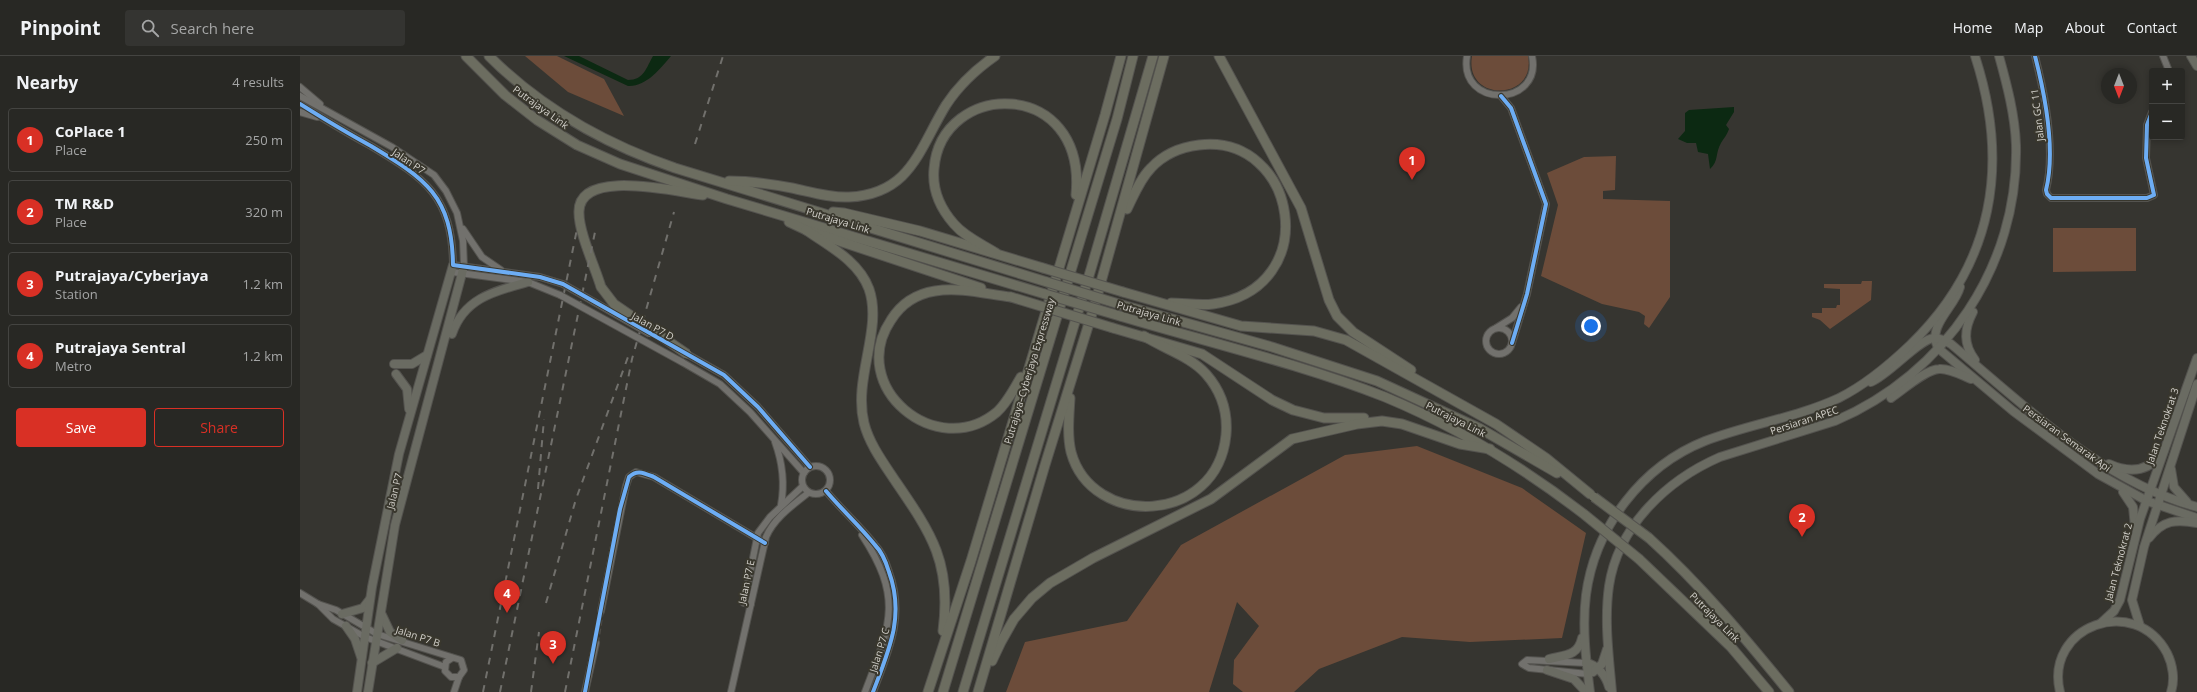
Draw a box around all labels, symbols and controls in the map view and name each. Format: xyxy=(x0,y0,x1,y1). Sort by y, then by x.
search box xyxy=(125,10,405,46)
text: Pinpoint xyxy=(20,15,101,41)
icon: search xyxy=(139,17,161,39)
text: Search here xyxy=(171,18,254,38)
text: Home xyxy=(1953,18,1992,37)
text: Map xyxy=(2014,18,2043,37)
text: About xyxy=(2065,18,2105,37)
text: Contact xyxy=(2127,18,2177,37)
north arrow xyxy=(2101,68,2137,104)
map controls xyxy=(2149,68,2185,140)
button: + xyxy=(2149,68,2185,104)
text: Nearby xyxy=(16,71,78,94)
text: 4 results xyxy=(232,73,284,91)
street label: Putrajaya Link xyxy=(510,82,572,132)
street label: Jalan GC 11 xyxy=(2027,88,2047,143)
button: − xyxy=(2149,104,2185,140)
text: CoPlace 1 xyxy=(55,121,126,141)
text: 1 xyxy=(26,131,34,149)
text: 250 m xyxy=(245,131,283,149)
text: Place xyxy=(55,141,87,159)
street label: Jalan P7 xyxy=(389,144,428,177)
pin: 1 xyxy=(1399,147,1425,180)
text: TM R&D xyxy=(55,193,114,213)
text: 2 xyxy=(26,203,34,221)
text: 320 m xyxy=(245,203,283,221)
street label: Putrajaya Link xyxy=(805,204,872,237)
text: Place xyxy=(55,213,87,231)
text: Putrajaya/Cyberjaya xyxy=(55,265,209,285)
text: 3 xyxy=(26,275,34,293)
text: 1.2 km xyxy=(242,275,283,293)
text: Station xyxy=(55,285,98,303)
street label: Putrajaya–Cyberjaya Expressway xyxy=(1000,295,1058,446)
street label: Putrajaya Link xyxy=(1115,297,1183,329)
street label: Jalan P7 D xyxy=(628,308,677,343)
your location xyxy=(1581,316,1601,336)
text: Putrajaya Sentral xyxy=(55,337,186,357)
text: 4 xyxy=(26,347,34,365)
text: 1.2 km xyxy=(242,347,283,365)
text: Metro xyxy=(55,357,92,375)
street label: Jalan Teknokrat 3 xyxy=(2142,385,2182,467)
street label: Putrajaya Link xyxy=(1424,398,1489,440)
street label: Persiaran Semarak Api xyxy=(2020,401,2114,475)
street label: Persiaran APEC xyxy=(1768,402,1840,438)
button: Save xyxy=(16,408,146,447)
button: Share xyxy=(154,408,284,447)
street label: Jalan P7 xyxy=(383,471,405,512)
pin: 2 xyxy=(1789,504,1815,537)
street label: Jalan Teknokrat 2 xyxy=(2101,521,2135,604)
street label: Jalan P7 E xyxy=(734,559,758,606)
pin: 4 xyxy=(494,580,520,613)
street label: Putrajaya Link xyxy=(1687,589,1744,646)
street label: Jalan P7 B xyxy=(393,622,442,650)
street label: Jalan P7 C xyxy=(865,626,892,675)
pin: 3 xyxy=(540,631,566,664)

